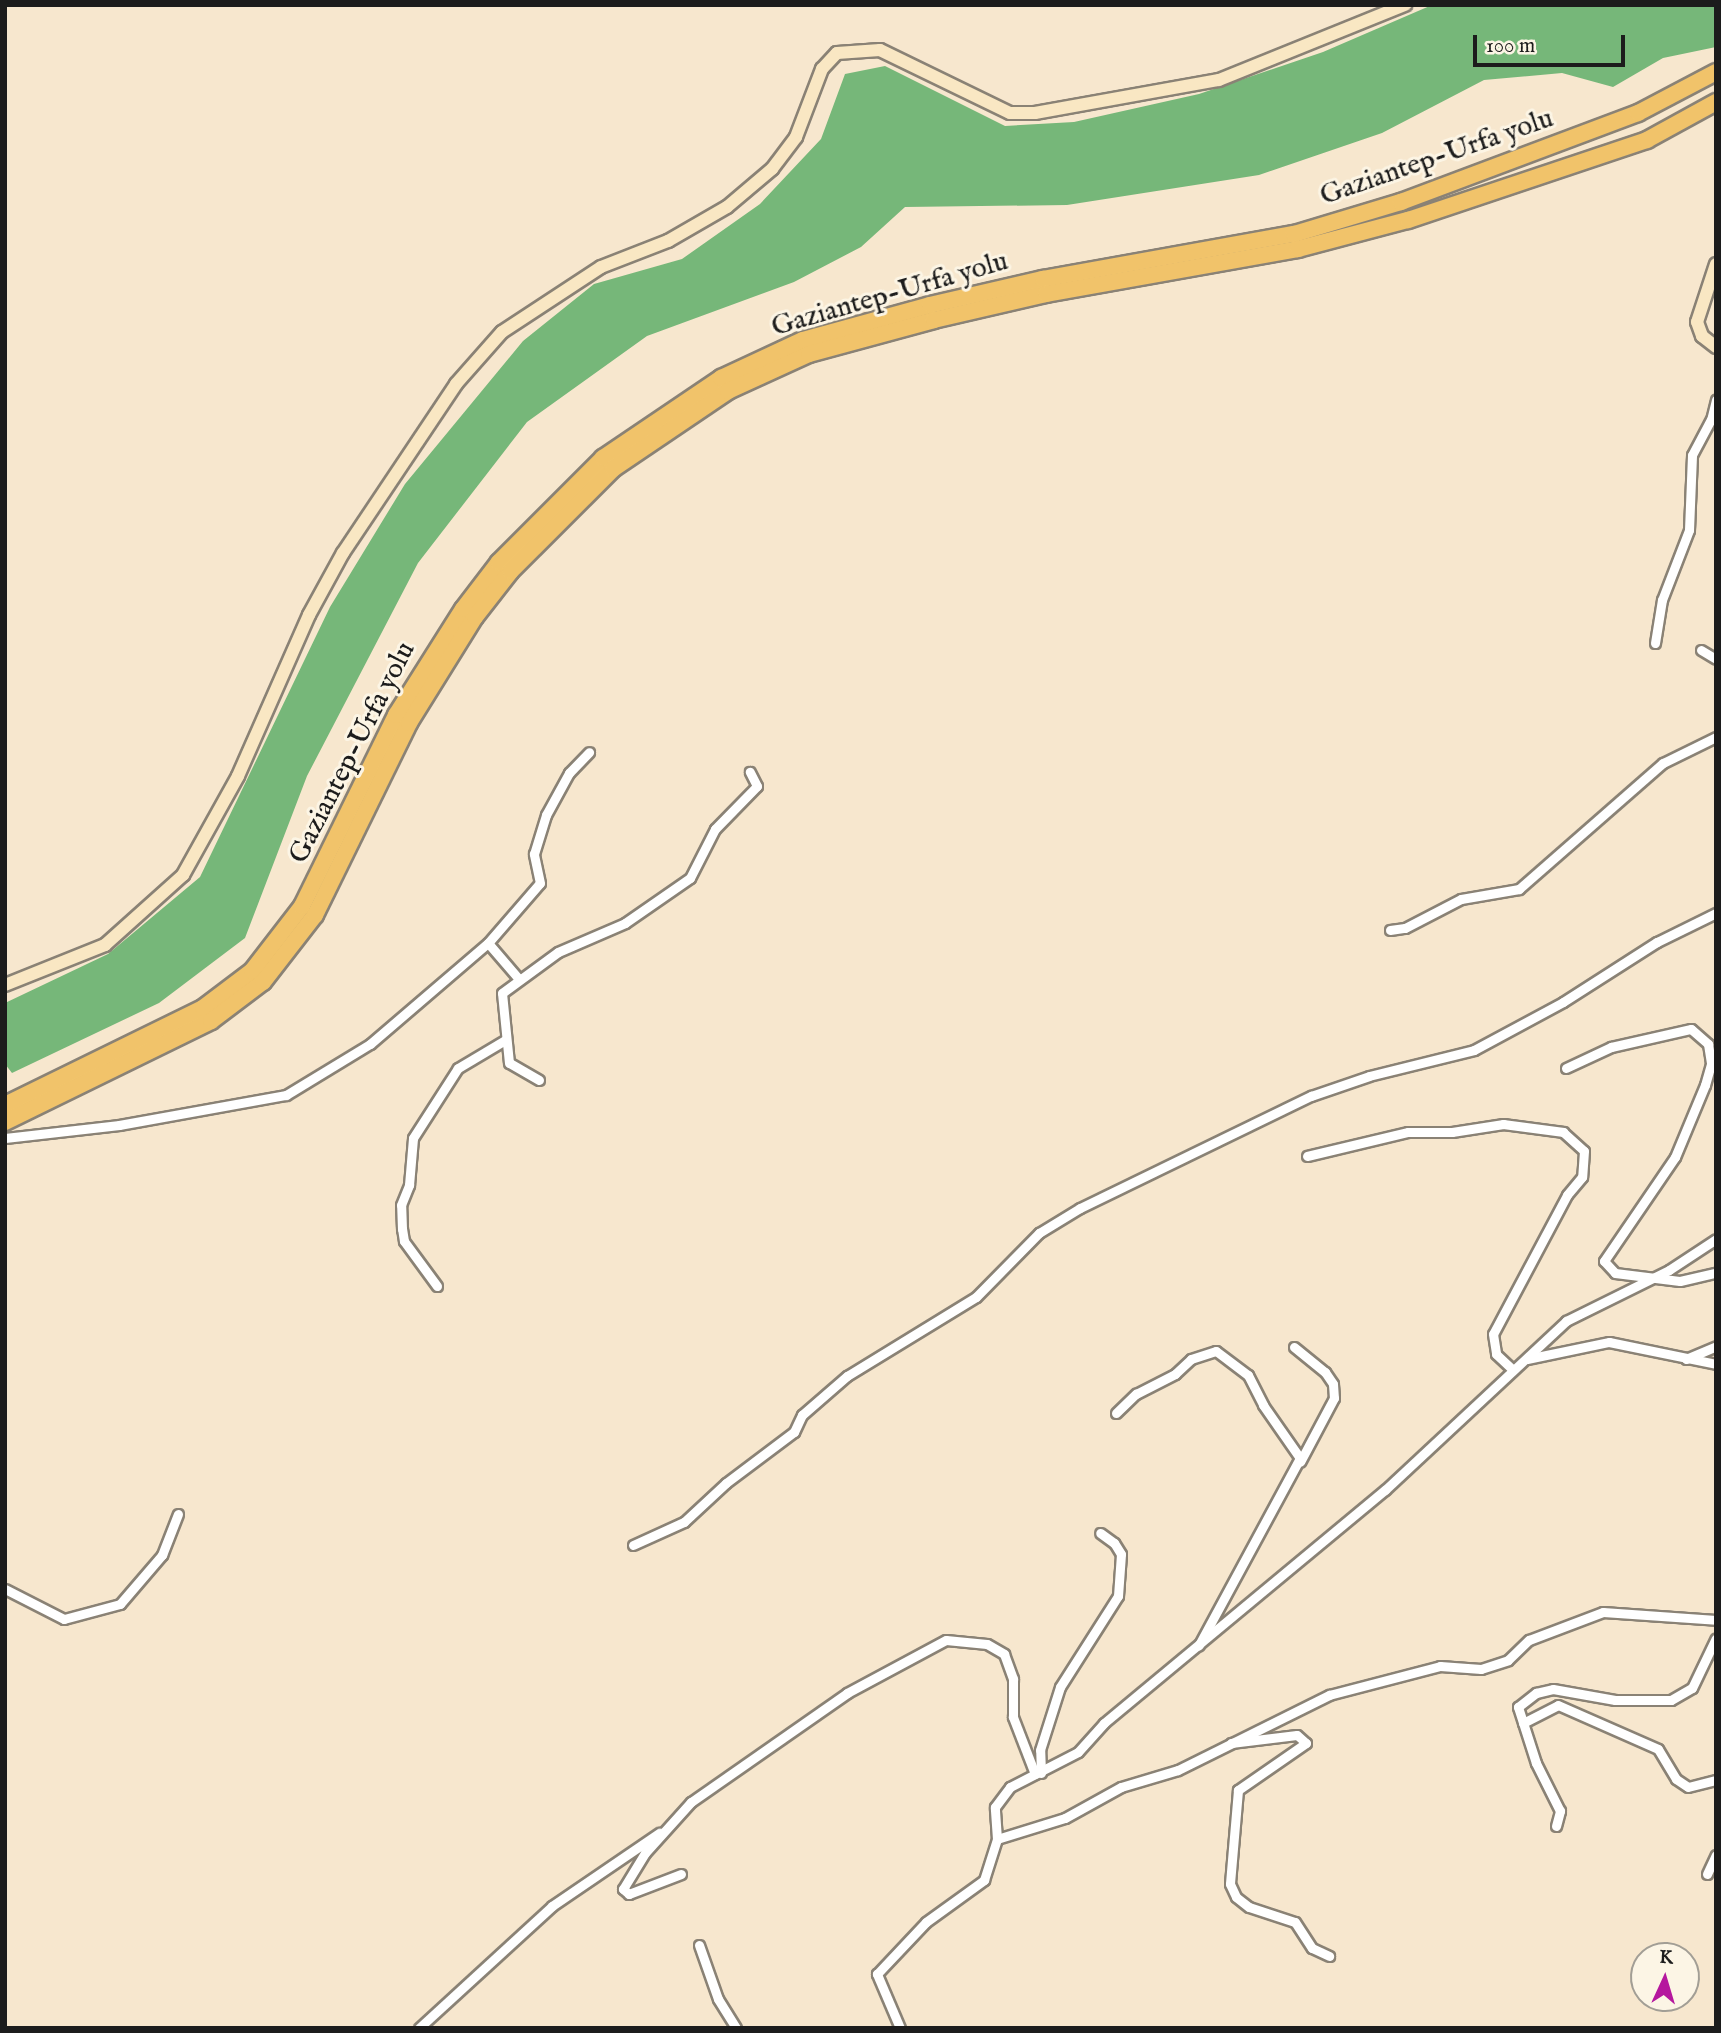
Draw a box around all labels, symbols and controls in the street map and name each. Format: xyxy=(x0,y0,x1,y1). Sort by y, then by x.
scale bar xyxy=(1476,21,1628,65)
text: 100 m xyxy=(1486,33,1535,60)
street label: Gaziantep-Urfa yolu xyxy=(1316,102,1558,214)
street label: Gaziantep-Urfa yolu xyxy=(768,245,1012,345)
street label: Gaziantep-Urfa yolu xyxy=(283,637,423,869)
north arrow xyxy=(1630,1942,1700,2012)
text: K xyxy=(1659,1946,1674,1970)

